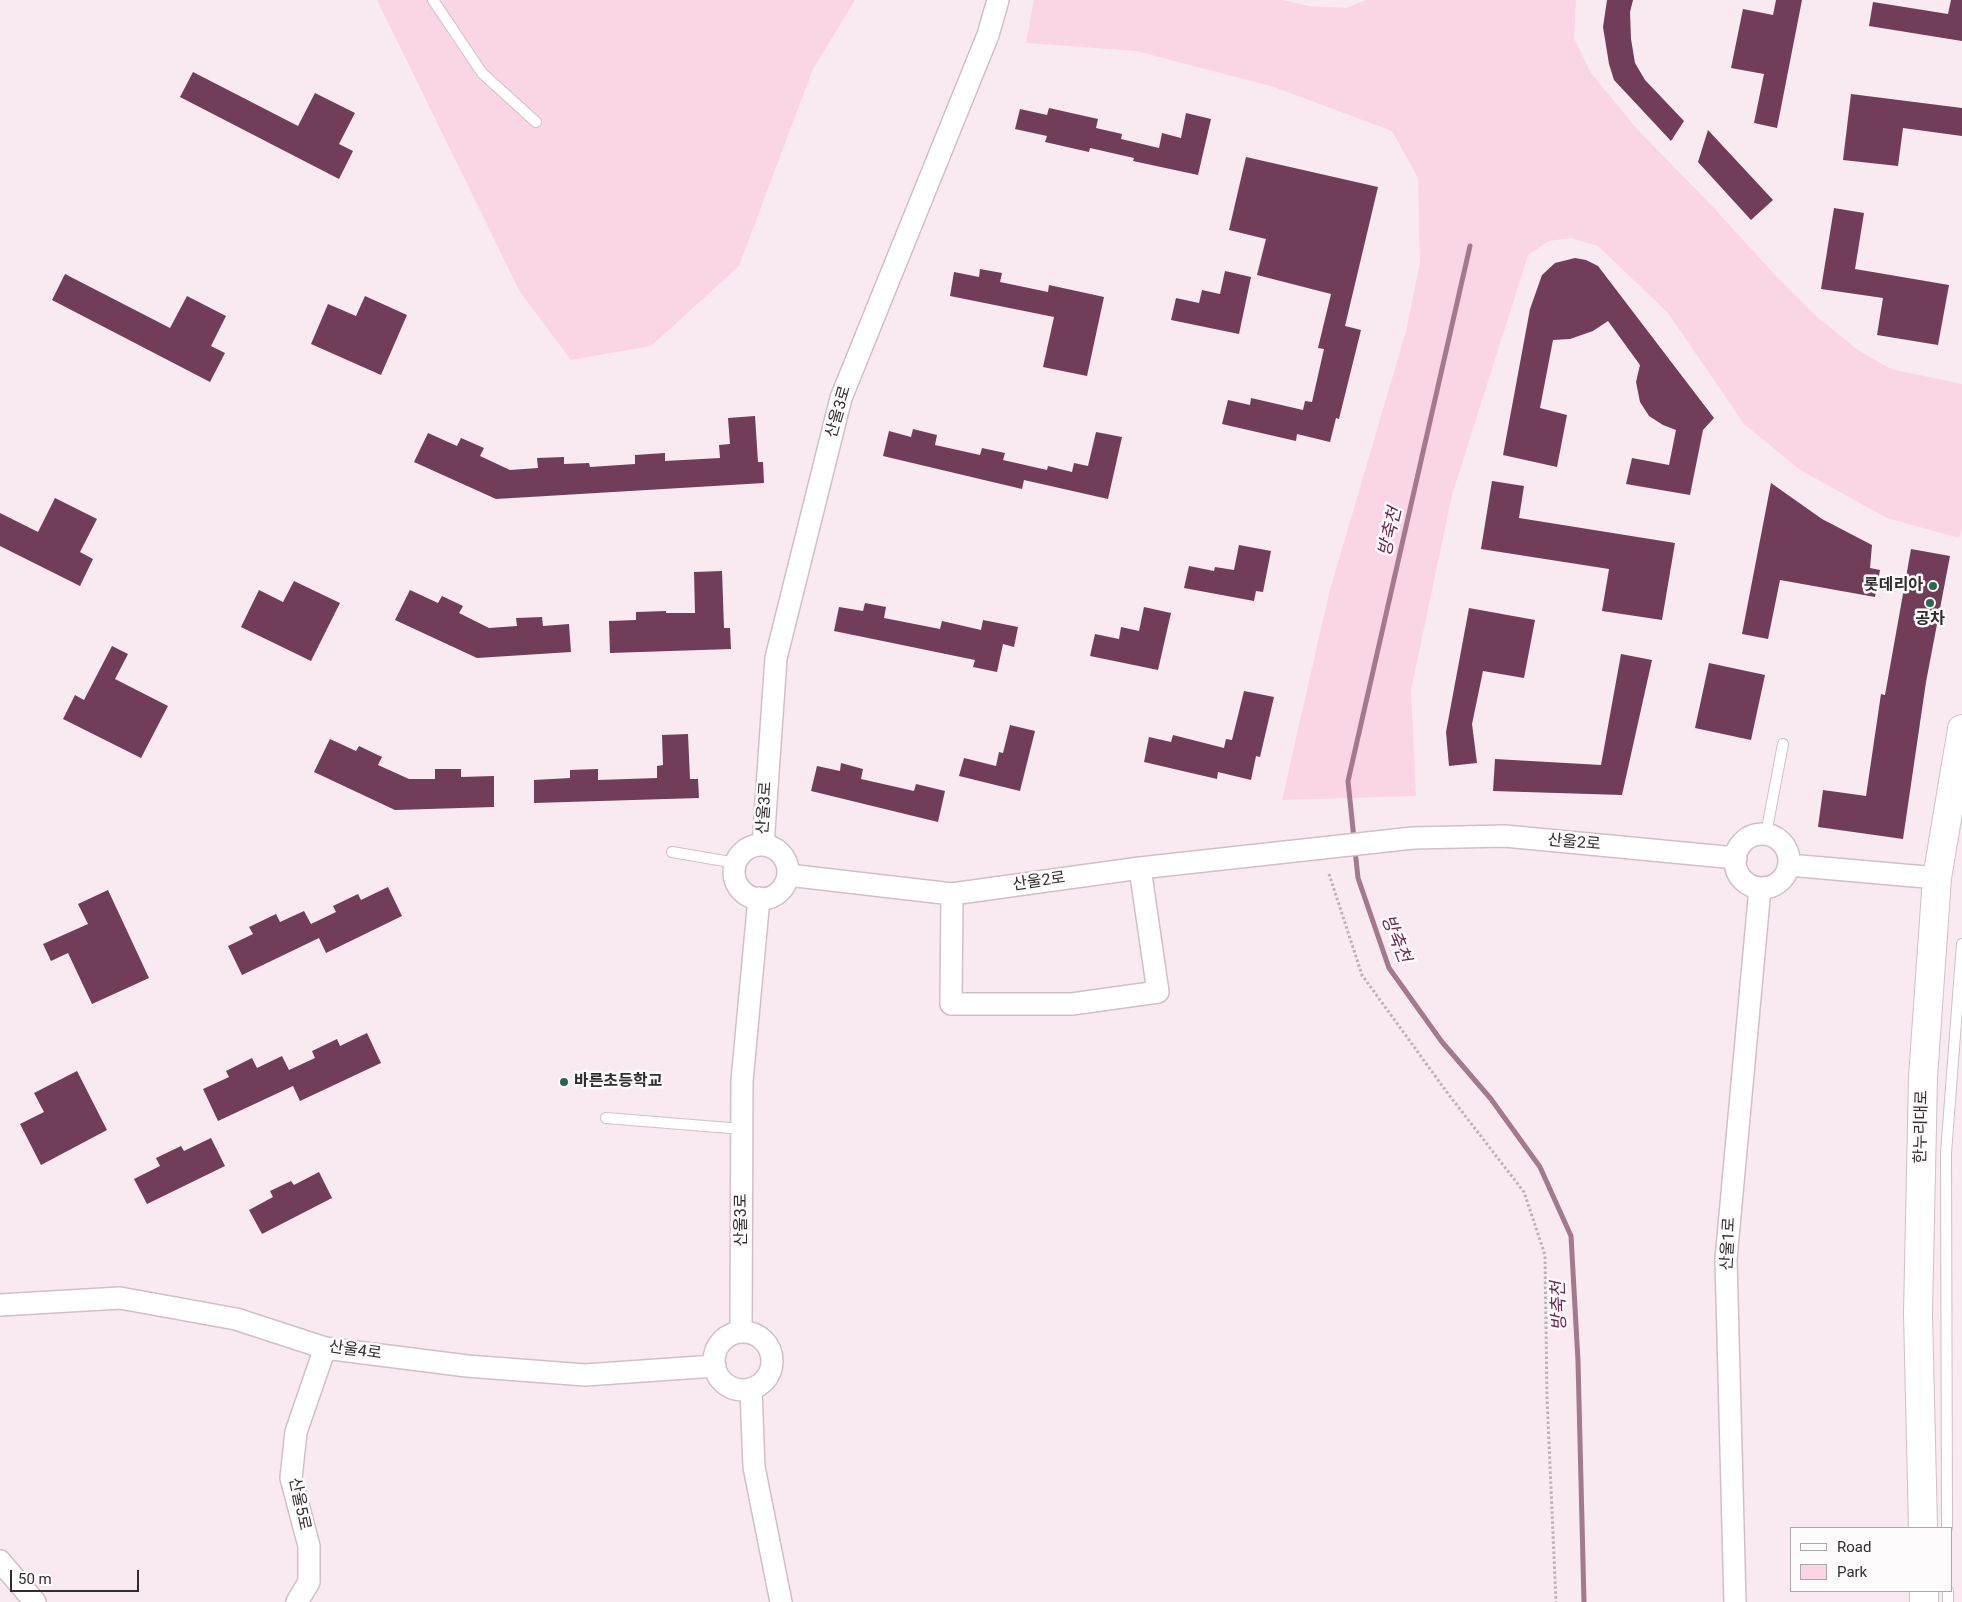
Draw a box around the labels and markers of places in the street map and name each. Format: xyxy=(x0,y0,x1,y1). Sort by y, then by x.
place label: 롯데리아 xyxy=(1864,576,1923,596)
marker: 롯데리아 xyxy=(1927,580,1939,592)
marker: 공차 xyxy=(1924,597,1936,609)
place label: 공차 xyxy=(1915,610,1945,630)
place label: 바른초등학교 xyxy=(574,1072,662,1092)
marker: 바른초등학교 xyxy=(558,1076,570,1088)

